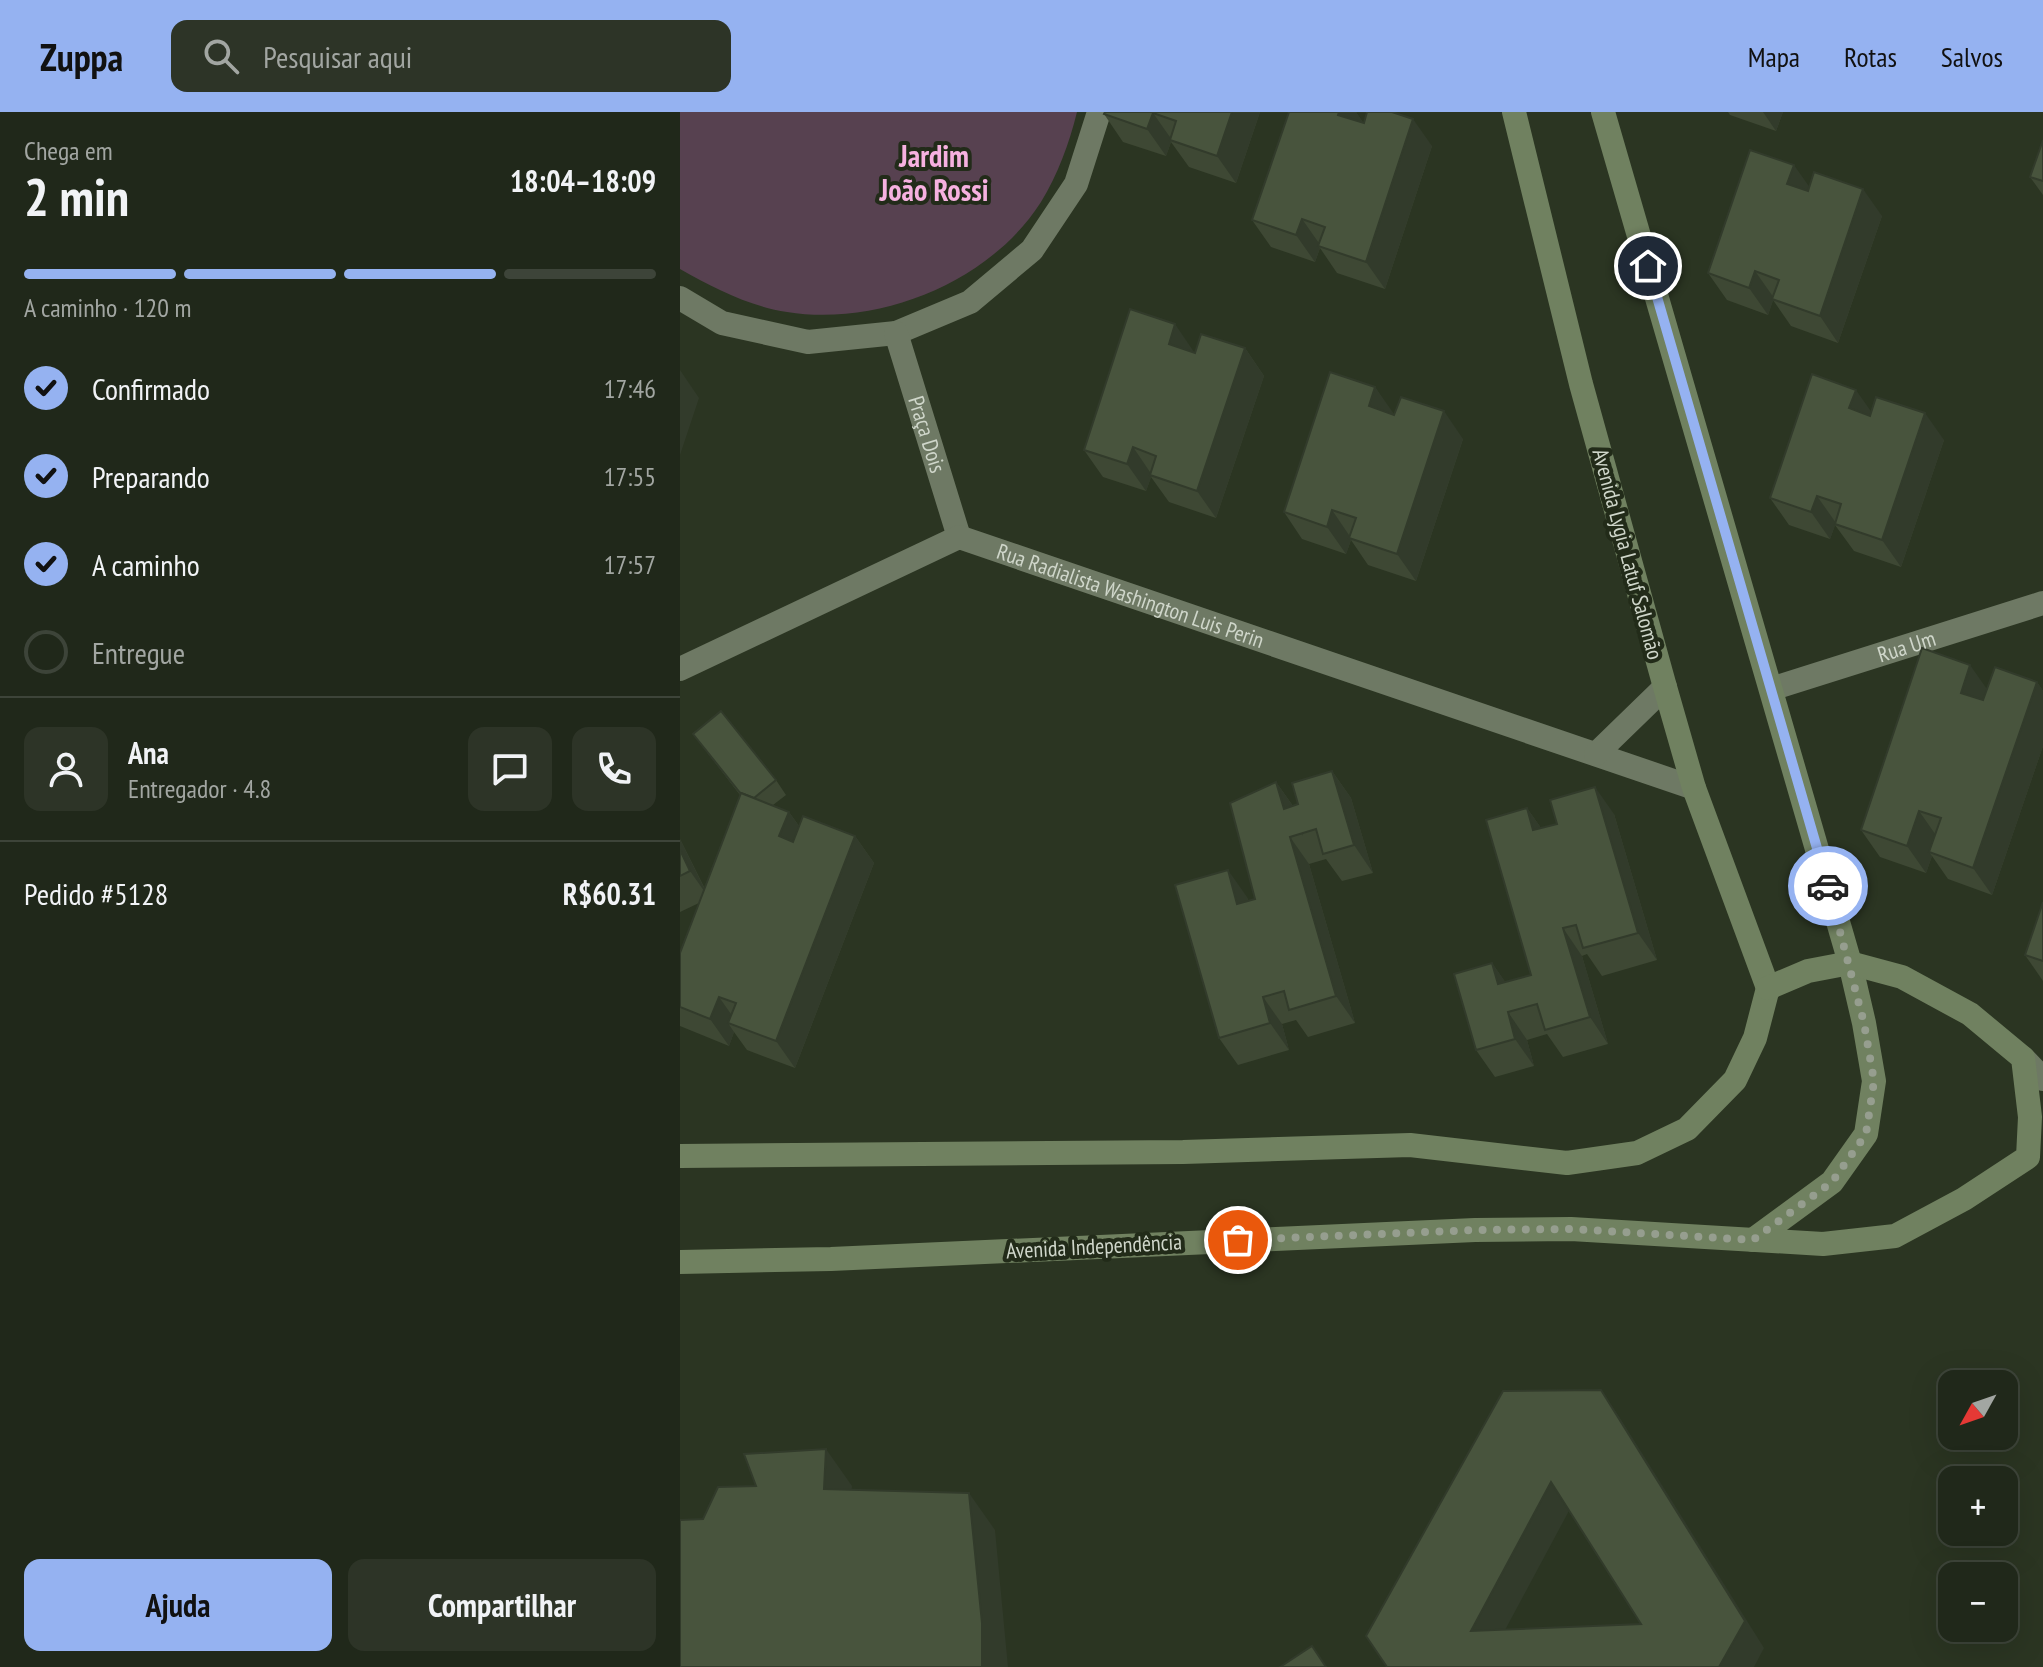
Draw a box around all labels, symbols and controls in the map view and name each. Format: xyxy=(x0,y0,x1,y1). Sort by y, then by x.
search box xyxy=(171,20,731,92)
text: Zuppa xyxy=(40,32,123,81)
icon: search xyxy=(199,34,243,78)
text: Pesquisar aqui xyxy=(263,37,412,76)
text: Mapa xyxy=(1748,38,1800,75)
text: Rotas xyxy=(1844,38,1897,75)
text: Salvos xyxy=(1941,38,2003,75)
text: Chega em xyxy=(24,134,113,167)
district label: Jardim João Rossi xyxy=(879,136,988,209)
text: 18:04–18:09 xyxy=(510,161,656,200)
text: 2 min xyxy=(24,163,129,230)
pin xyxy=(1614,232,1682,300)
icon: home xyxy=(1626,244,1670,288)
text: A caminho · 120 m xyxy=(24,291,191,324)
icon: check xyxy=(24,366,68,410)
text: Confirmado xyxy=(92,369,210,408)
text: 17:46 xyxy=(604,372,656,405)
street label: Praça Dois xyxy=(902,393,952,476)
street label: Avenida Lygia Latuf Salomão xyxy=(1586,445,1670,663)
icon: check xyxy=(24,454,68,498)
text: Preparando xyxy=(92,457,210,496)
text: 17:55 xyxy=(604,460,656,493)
street label: Rua Radialista Washington Luis Perin xyxy=(993,537,1268,654)
icon: check xyxy=(24,542,68,586)
text: A caminho xyxy=(92,545,200,584)
text: 17:57 xyxy=(604,548,656,581)
street label: Rua Um xyxy=(1874,624,1939,668)
text: Entregue xyxy=(92,633,185,672)
button: person xyxy=(24,727,108,811)
button: chat xyxy=(468,727,552,811)
button: phone xyxy=(572,727,656,811)
text: Ana xyxy=(128,733,169,772)
text: Entregador · 4.8 xyxy=(128,772,271,805)
courier xyxy=(1788,846,1868,926)
icon: car xyxy=(1806,864,1850,908)
text: Pedido #5128 xyxy=(24,874,168,913)
text: R$60.31 xyxy=(563,874,656,913)
pin xyxy=(1204,1206,1272,1274)
icon: bag xyxy=(1216,1218,1260,1262)
street label: Avenida Independência xyxy=(1005,1227,1183,1265)
north arrow xyxy=(1938,1370,2018,1450)
map controls xyxy=(1938,1370,2018,1642)
button: + xyxy=(1938,1466,2018,1546)
button: Ajuda xyxy=(24,1559,332,1651)
button: Compartilhar xyxy=(348,1559,656,1651)
button: − xyxy=(1938,1562,2018,1642)

